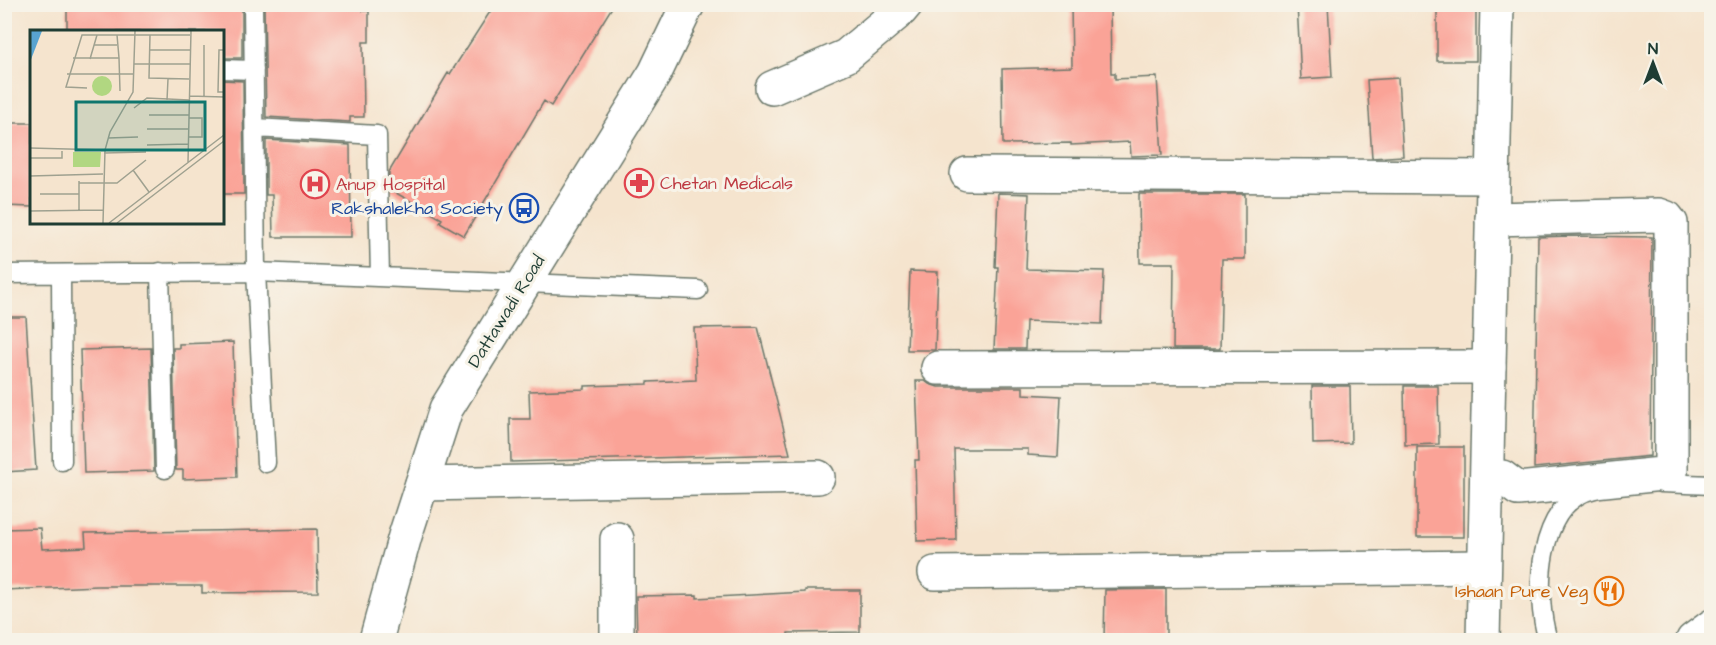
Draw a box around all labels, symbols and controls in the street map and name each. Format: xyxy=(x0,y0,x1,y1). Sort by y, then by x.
inset map xyxy=(30,30,224,224)
north arrow xyxy=(1623,33,1683,93)
text: N xyxy=(1648,38,1658,60)
pharmacy icon: Chetan Medicals xyxy=(623,167,655,199)
hospital icon: Anup Hospital xyxy=(299,168,331,200)
place label: Chetan Medicals xyxy=(660,171,793,196)
place label: Anup Hospital xyxy=(336,172,445,197)
bus stop icon: Rakshalekha Society xyxy=(508,192,540,224)
place label: Rakshalekha Society xyxy=(331,196,503,222)
street label: Dattawadi Road xyxy=(462,250,551,372)
restaurant icon: Ishaan Pure Veg xyxy=(1593,575,1625,607)
place label: Ishaan Pure Veg xyxy=(1455,579,1588,605)

